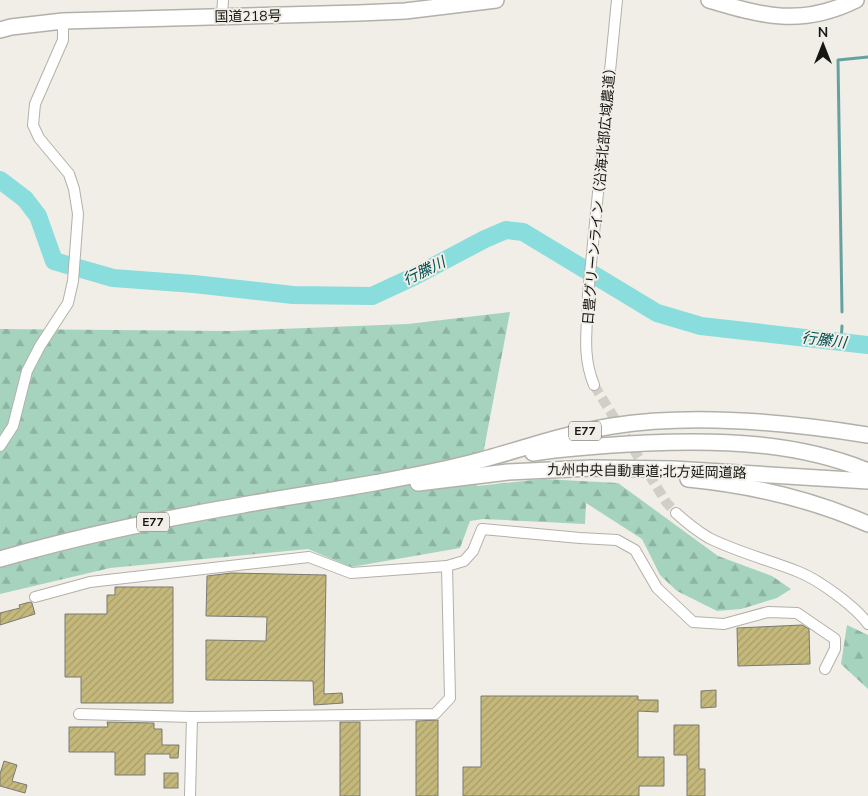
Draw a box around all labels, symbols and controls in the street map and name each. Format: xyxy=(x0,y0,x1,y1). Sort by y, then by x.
street label: 国道218号 xyxy=(214,6,282,27)
north arrow xyxy=(798,20,848,70)
text: N xyxy=(818,23,828,42)
street label: 日豊グリーンライン（沿海北部広域農道） xyxy=(578,60,621,326)
water label: 行縢川 xyxy=(399,251,450,290)
water label: 行縢川 xyxy=(800,327,850,353)
road number: E77 xyxy=(569,422,601,441)
street label: 九州中央自動車道;北方延岡道路 xyxy=(547,460,747,483)
road number: E77 xyxy=(137,512,169,532)

